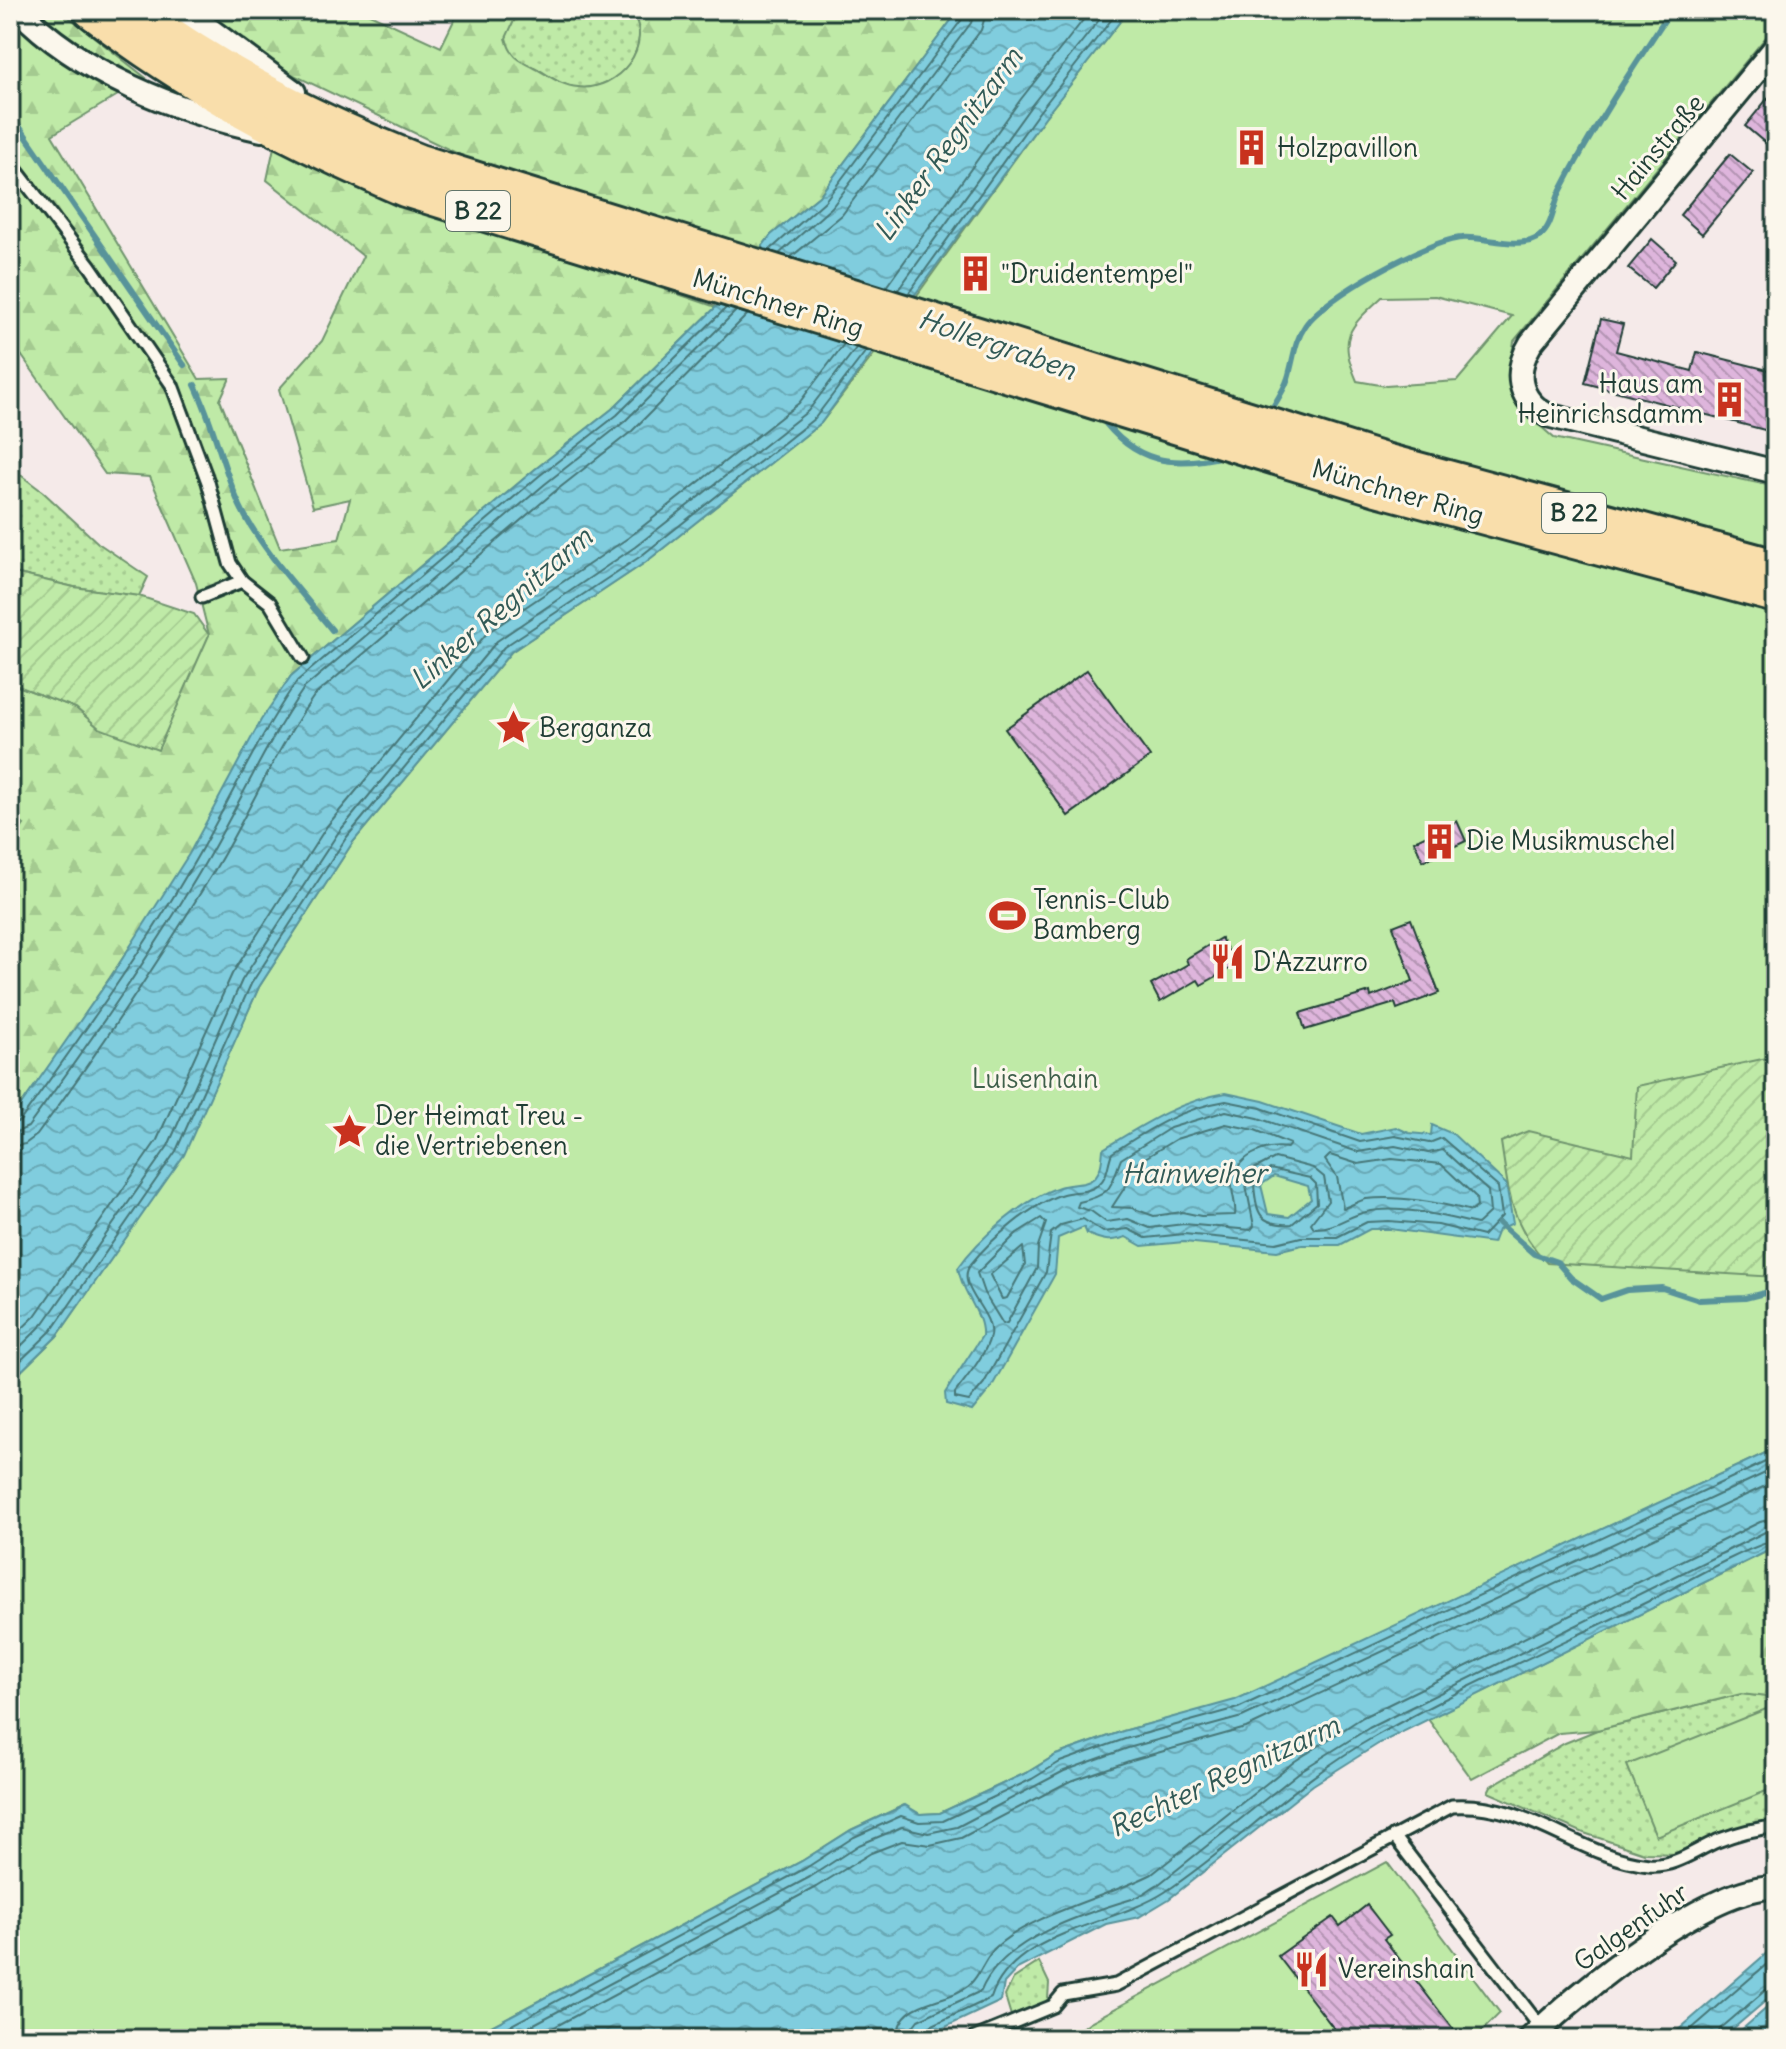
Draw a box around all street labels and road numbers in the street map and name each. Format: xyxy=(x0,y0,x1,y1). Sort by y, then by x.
street label: Hainstraße xyxy=(1604,87,1711,206)
road number: B 22 xyxy=(446,191,510,231)
street label: Münchner Ring xyxy=(689,261,868,344)
street label: Münchner Ring xyxy=(1308,451,1488,532)
road number: B 22 xyxy=(1542,493,1606,533)
street label: Galgenfuhr xyxy=(1567,1875,1695,1978)

